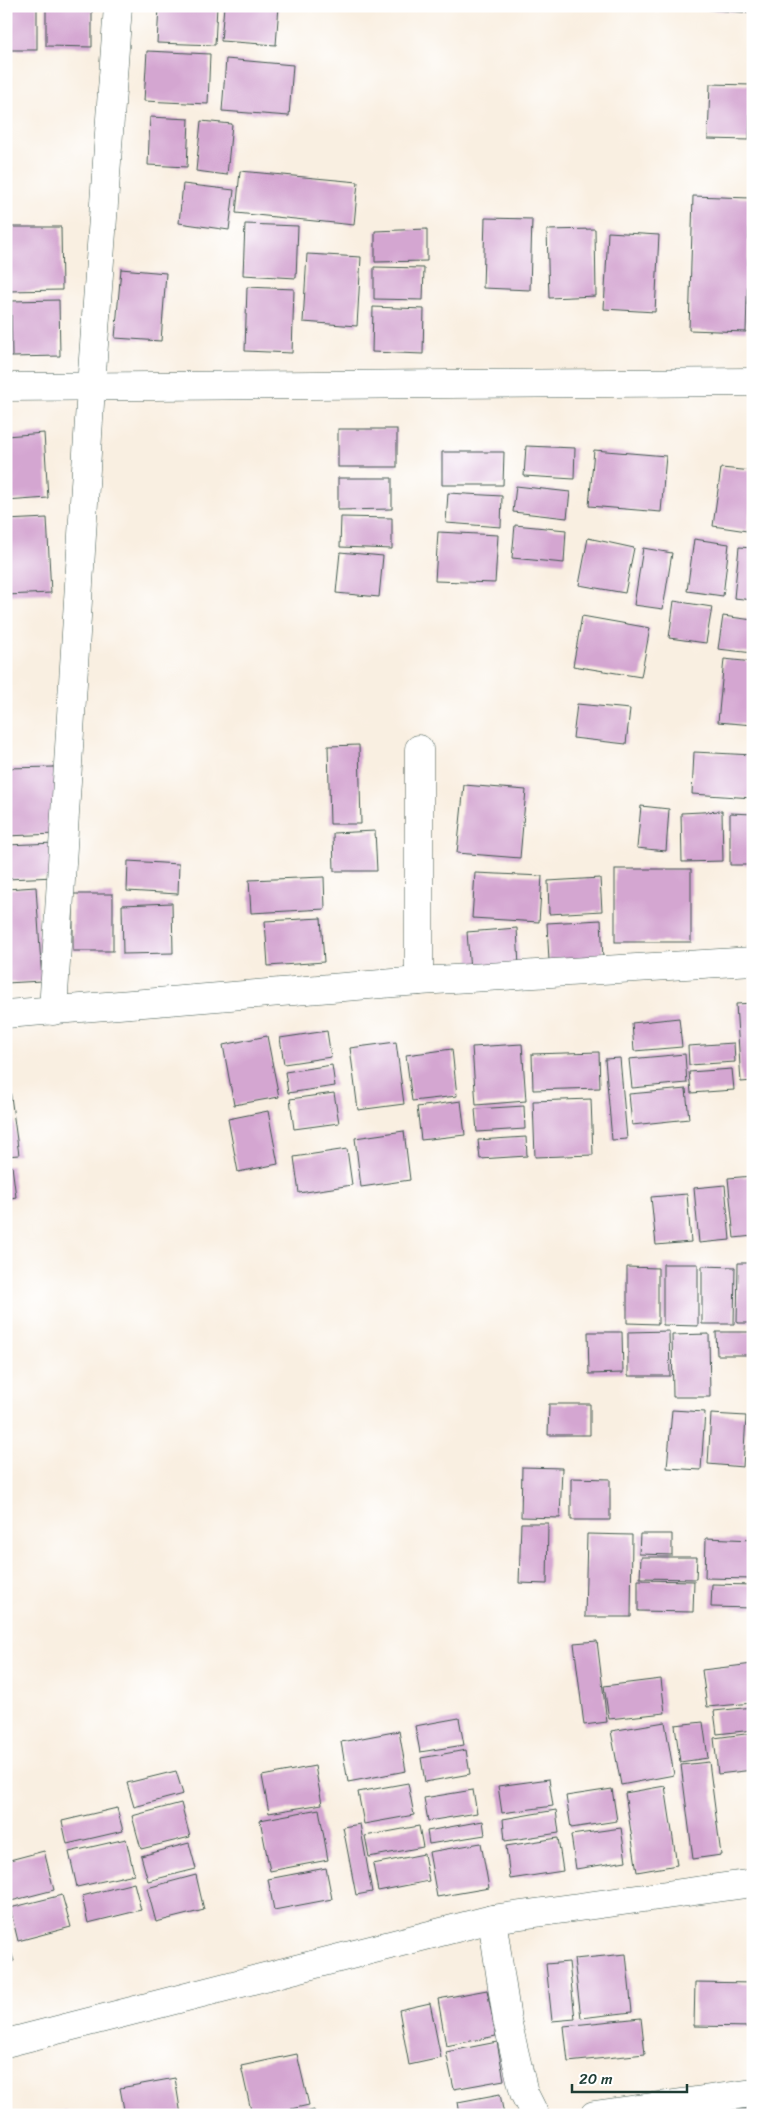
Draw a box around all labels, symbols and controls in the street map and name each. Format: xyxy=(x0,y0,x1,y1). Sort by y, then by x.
scale bar xyxy=(572,2061,686,2093)
text: 20 m xyxy=(579,2066,613,2092)

